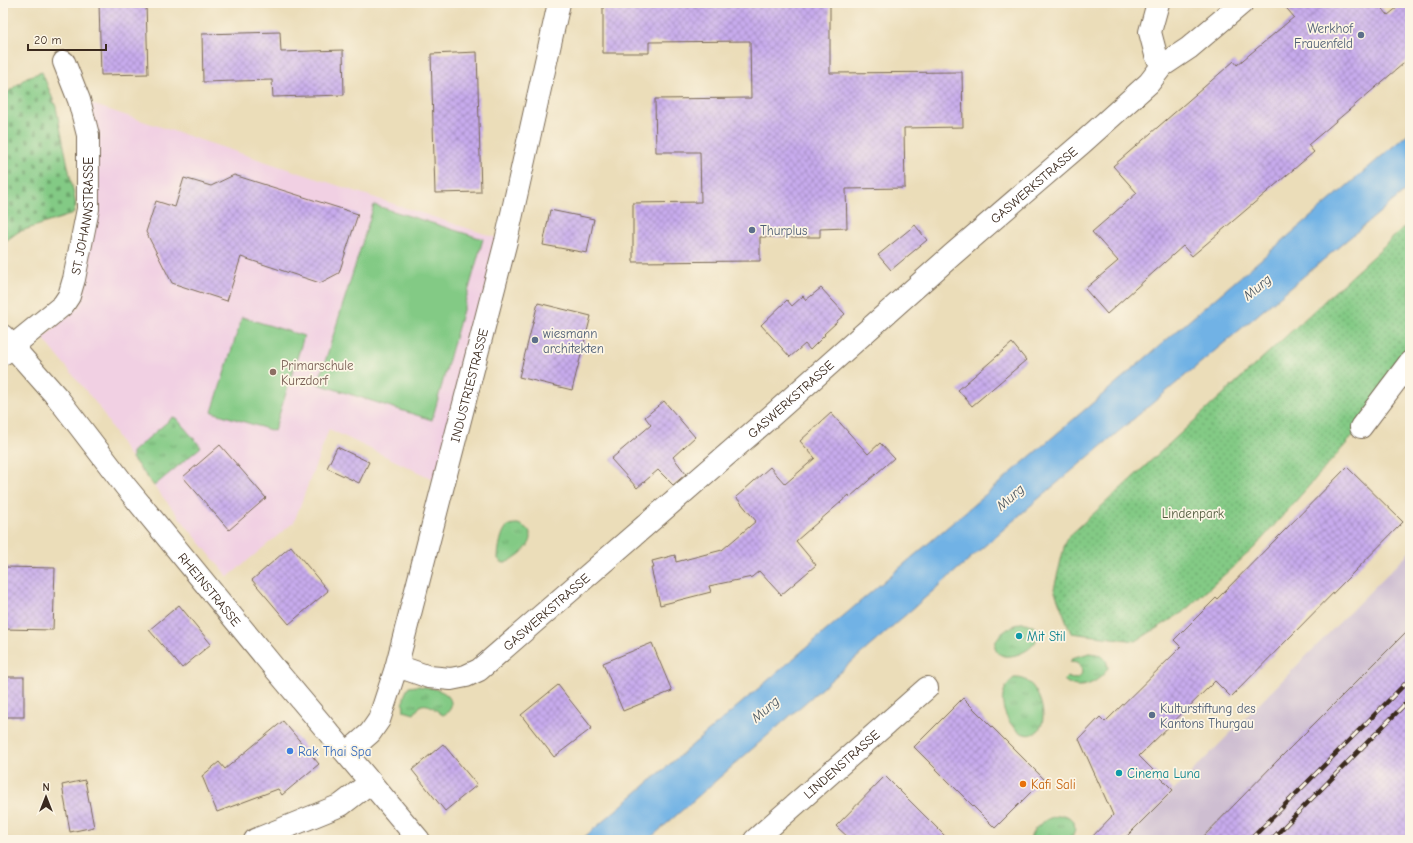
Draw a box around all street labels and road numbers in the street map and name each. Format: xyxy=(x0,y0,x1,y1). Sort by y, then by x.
street label: GASWERKSTRASSE xyxy=(987,144,1081,227)
street label: ST. JOHANNSTRASSE xyxy=(68,157,96,276)
street label: INDUSTRIESTRASSE xyxy=(447,327,491,444)
street label: GASWERKSTRASSE xyxy=(745,357,837,441)
street label: RHEINSTRASSE xyxy=(175,550,244,629)
street label: GASWERKSTRASSE xyxy=(500,570,593,654)
street label: LINDENSTRASSE xyxy=(800,727,883,802)

